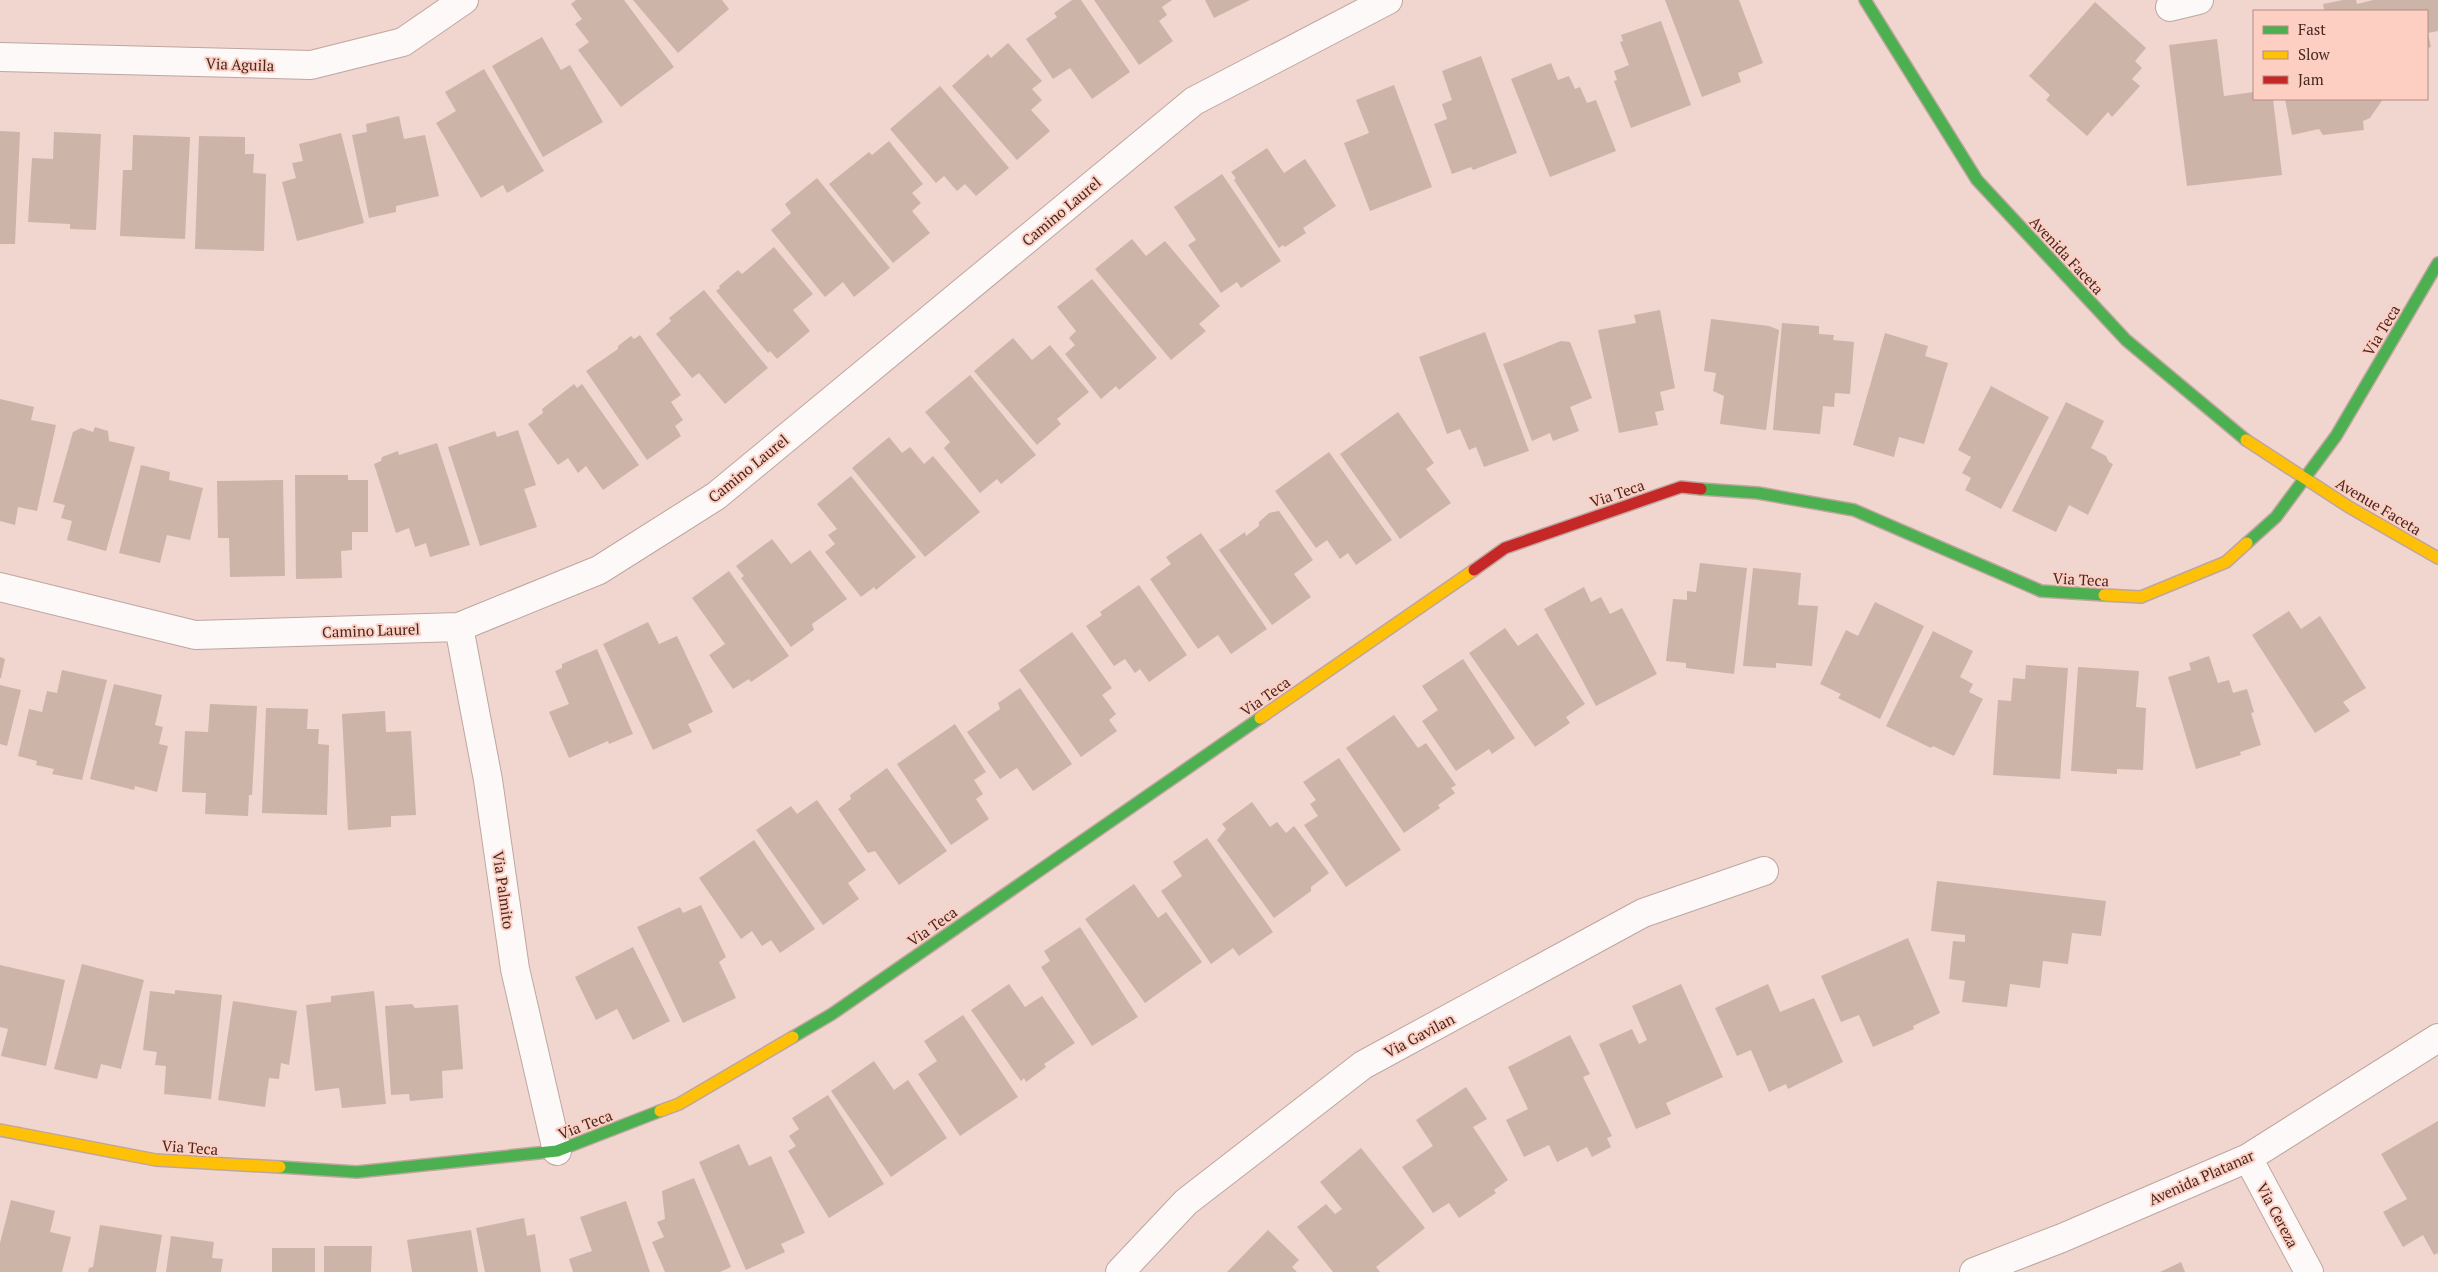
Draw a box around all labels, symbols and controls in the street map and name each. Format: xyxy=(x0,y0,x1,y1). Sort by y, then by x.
legend xyxy=(2253,10,2428,100)
text: Fast xyxy=(2298,19,2326,39)
text: Slow xyxy=(2298,44,2331,64)
street label: Via Aguila xyxy=(205,53,275,75)
text: Jam xyxy=(2298,69,2324,89)
street label: Camino Laurel xyxy=(1017,172,1105,250)
street label: Avenida Faceta xyxy=(2026,212,2109,299)
street label: Via Teca xyxy=(2358,300,2404,359)
street label: Camino Laurel xyxy=(704,429,792,507)
street label: Avenue Faceta xyxy=(2333,473,2426,539)
street label: Via Teca xyxy=(1587,474,1647,512)
street label: Via Teca xyxy=(2052,568,2110,590)
street label: Camino Laurel xyxy=(322,618,420,642)
street label: Via Teca xyxy=(1236,671,1294,720)
street label: Via Palmito xyxy=(489,850,519,930)
street label: Via Teca xyxy=(903,901,961,950)
street label: Via Gavilan xyxy=(1380,1008,1458,1062)
street label: Via Teca xyxy=(555,1104,615,1143)
street label: Via Teca xyxy=(161,1135,219,1159)
street label: Avenida Platanar xyxy=(2145,1145,2257,1209)
street label: Via Cereza xyxy=(2253,1179,2304,1251)

